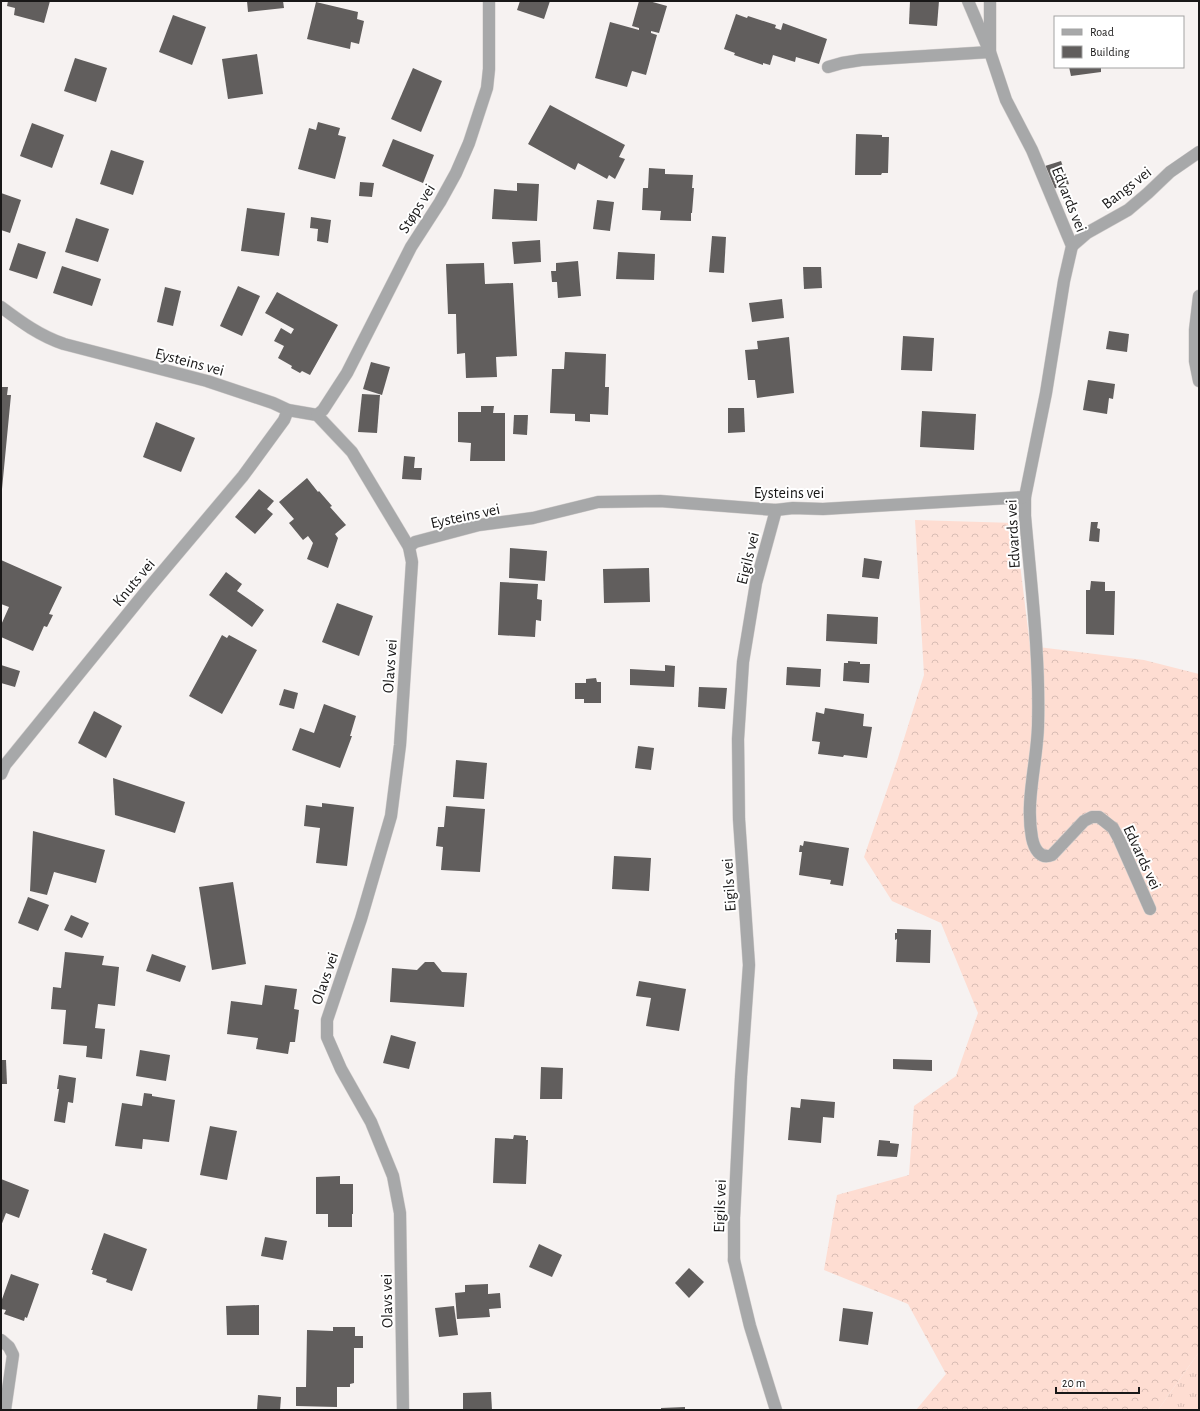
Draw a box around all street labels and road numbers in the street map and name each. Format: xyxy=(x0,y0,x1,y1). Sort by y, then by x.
street label: Edvards vei xyxy=(1049,164,1089,234)
street label: Bangs vei xyxy=(1099,164,1154,212)
street label: Støps vei xyxy=(396,181,438,236)
street label: Eysteins vei xyxy=(153,345,226,380)
street label: Eysteins vei xyxy=(754,485,824,502)
street label: Edvards vei xyxy=(1003,499,1023,569)
street label: Eysteins vei xyxy=(429,501,502,532)
street label: Eigils vei xyxy=(734,530,762,586)
street label: Knuts vei xyxy=(109,556,158,609)
street label: Olavs vei xyxy=(380,638,400,694)
street label: Edvards vei xyxy=(1120,823,1164,892)
street label: Eigils vei xyxy=(719,858,739,912)
street label: Olavs vei xyxy=(309,950,341,1007)
street label: Eigils vei xyxy=(711,1179,729,1233)
street label: Olavs vei xyxy=(379,1274,395,1328)

